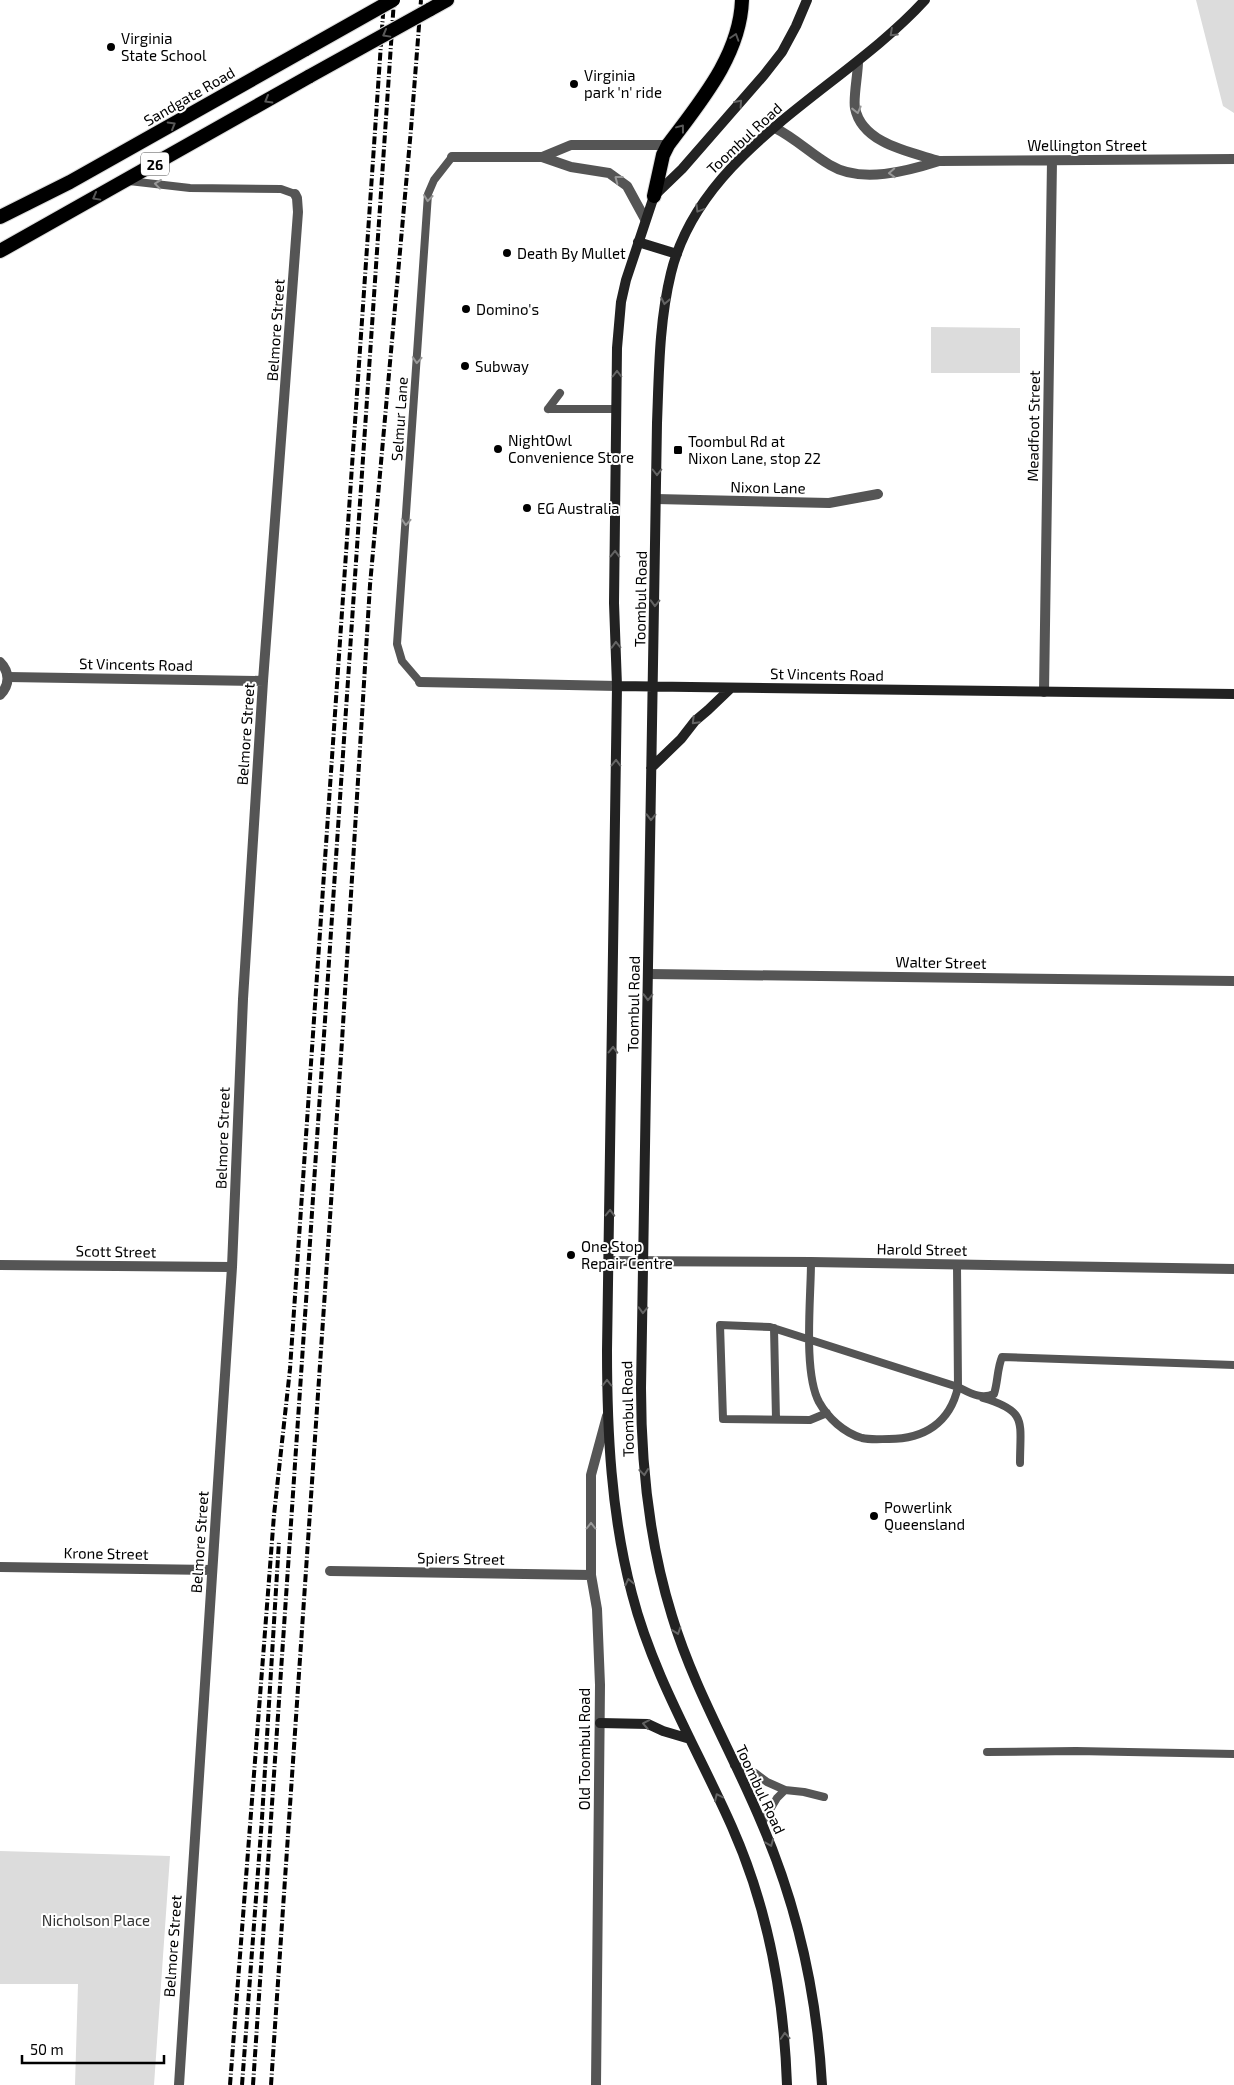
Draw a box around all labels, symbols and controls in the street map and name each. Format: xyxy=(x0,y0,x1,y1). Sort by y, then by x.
one-way arrow xyxy=(383,27,392,37)
one-way arrow xyxy=(889,27,898,36)
place label: Virginia State School xyxy=(121,29,207,64)
one-way arrow xyxy=(730,34,740,42)
marker: Virginia State School xyxy=(105,41,117,53)
street label: Sandgate Road xyxy=(140,63,238,129)
place label: Virginia park 'n' ride xyxy=(584,66,662,101)
marker: Virginia park 'n' ride xyxy=(568,78,580,90)
one-way arrow xyxy=(264,94,273,104)
street label: Toombul Road xyxy=(703,99,785,177)
one-way arrow xyxy=(733,100,742,109)
one-way arrow xyxy=(851,106,862,114)
one-way arrow xyxy=(167,121,176,131)
one-way arrow xyxy=(675,124,684,134)
street label: Wellington Street xyxy=(1027,136,1147,154)
road number: 26 xyxy=(141,152,169,175)
one-way arrow xyxy=(888,168,896,178)
one-way arrow xyxy=(614,176,624,185)
one-way arrow xyxy=(154,179,162,190)
one-way arrow xyxy=(92,191,101,201)
one-way arrow xyxy=(423,195,434,203)
one-way arrow xyxy=(695,203,705,212)
place label: Death By Mullet xyxy=(517,244,626,262)
marker: Death By Mullet xyxy=(501,247,513,259)
street label: Belmore Street xyxy=(262,278,288,382)
one-way arrow xyxy=(660,297,671,306)
place label: Domino's xyxy=(476,300,539,318)
marker: Domino's xyxy=(460,303,472,315)
one-way arrow xyxy=(411,357,422,365)
place label: Subway xyxy=(475,357,529,375)
marker: Subway xyxy=(459,360,471,372)
one-way arrow xyxy=(612,370,622,378)
street label: Meadfoot Street xyxy=(1023,370,1043,482)
street label: Selmur Lane xyxy=(387,376,411,462)
place label: NightOwl Convenience Store xyxy=(508,431,634,466)
place label: Toombul Rd at Nixon Lane, stop 22 xyxy=(688,432,821,467)
marker: NightOwl Convenience Store xyxy=(492,443,504,455)
marker: Toombul Rd at Nixon Lane, stop 22 xyxy=(672,444,684,456)
one-way arrow xyxy=(652,468,662,476)
street label: Nixon Lane xyxy=(730,477,806,497)
place label: EG Australia xyxy=(537,499,620,517)
marker: EG Australia xyxy=(521,502,533,514)
one-way arrow xyxy=(400,519,411,527)
one-way arrow xyxy=(610,550,620,558)
street label: Toombul Road xyxy=(630,551,650,647)
one-way arrow xyxy=(650,600,660,607)
one-way arrow xyxy=(610,640,621,648)
street label: St Vincents Road xyxy=(79,654,193,674)
street label: St Vincents Road xyxy=(770,664,884,684)
street label: Belmore Street xyxy=(232,682,258,786)
one-way arrow xyxy=(692,715,701,724)
one-way arrow xyxy=(611,758,621,766)
one-way arrow xyxy=(646,814,656,821)
street label: Walter Street xyxy=(895,952,987,972)
street label: Toombul Road xyxy=(623,956,643,1052)
one-way arrow xyxy=(643,994,653,1001)
one-way arrow xyxy=(608,1046,618,1054)
street label: Belmore Street xyxy=(211,1086,233,1189)
one-way arrow xyxy=(605,1208,615,1216)
place label: One Stop Repair Centre xyxy=(581,1237,673,1272)
street label: Harold Street xyxy=(877,1239,968,1259)
street label: Scott Street xyxy=(76,1241,157,1261)
marker: One Stop Repair Centre xyxy=(565,1249,577,1261)
one-way arrow xyxy=(637,1306,648,1314)
street label: Toombul Road xyxy=(617,1361,637,1457)
one-way arrow xyxy=(602,1379,612,1386)
one-way arrow xyxy=(638,1468,649,1476)
street label: Belmore Street xyxy=(186,1490,212,1594)
place label: Powerlink Queensland xyxy=(884,1498,965,1534)
marker: Powerlink Queensland xyxy=(868,1510,880,1522)
one-way arrow xyxy=(586,1522,596,1530)
street label: Krone Street xyxy=(63,1543,149,1563)
street label: Spiers Street xyxy=(417,1548,505,1568)
one-way arrow xyxy=(624,1578,635,1587)
one-way arrow xyxy=(671,1626,681,1634)
street label: Old Toombul Road xyxy=(575,1688,593,1810)
one-way arrow xyxy=(642,1720,651,1730)
street label: Toombul Road xyxy=(732,1742,790,1836)
one-way arrow xyxy=(713,1793,724,1802)
one-way arrow xyxy=(764,1839,774,1847)
street label: Belmore Street xyxy=(159,1894,185,1998)
park label: Nicholson Place xyxy=(42,1911,150,1929)
scale bar xyxy=(22,2032,165,2064)
one-way arrow xyxy=(779,2032,790,2040)
text: 50 m xyxy=(30,2040,64,2058)

